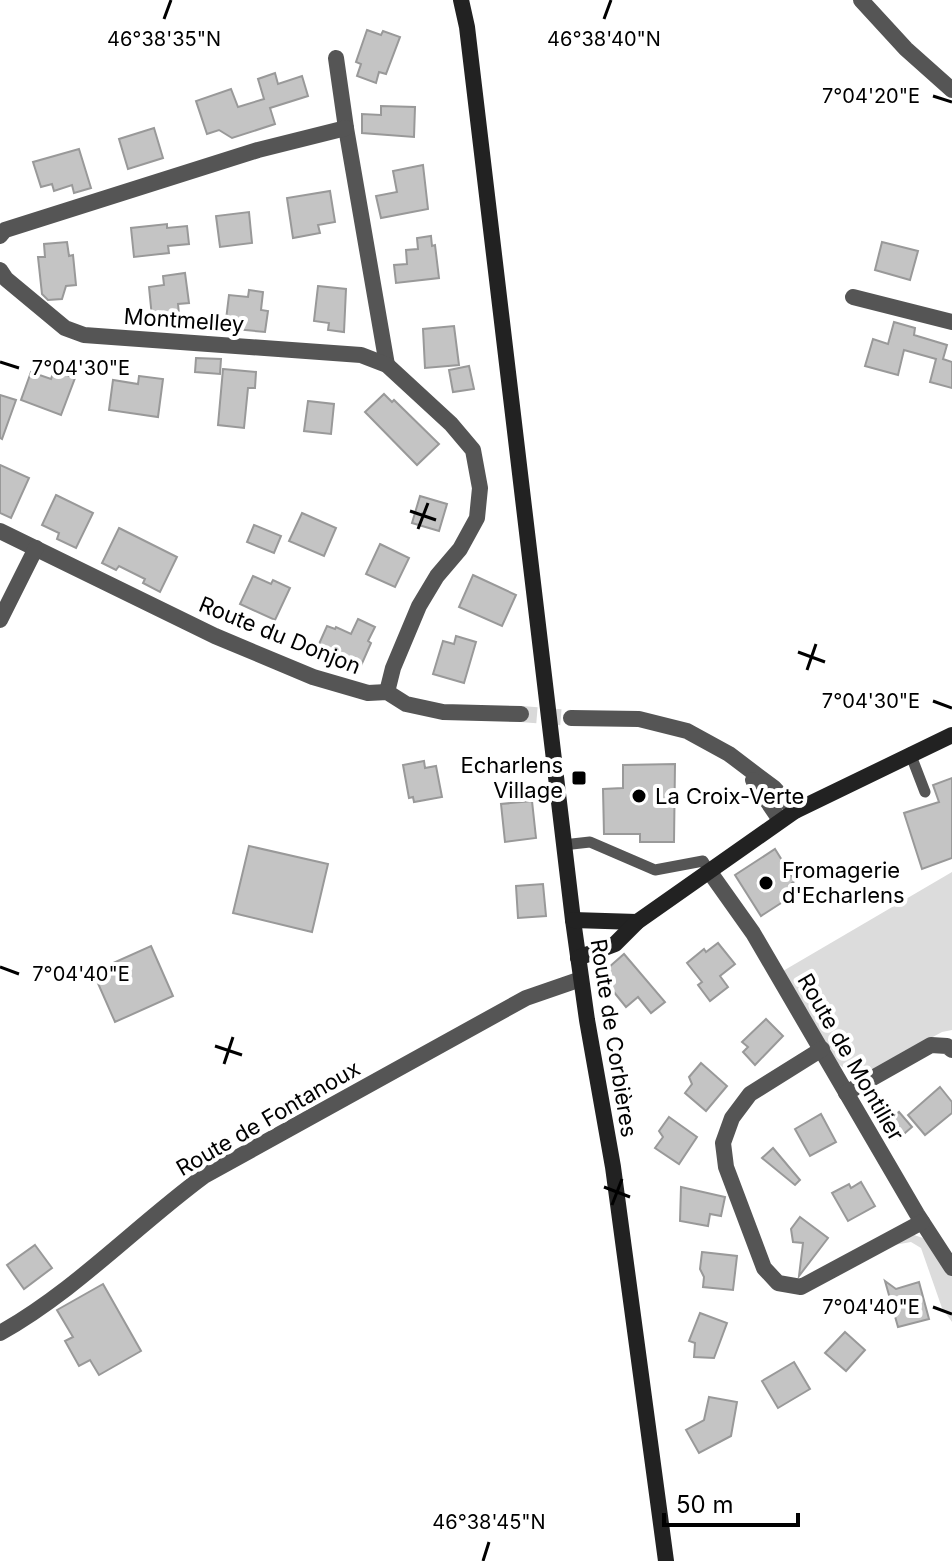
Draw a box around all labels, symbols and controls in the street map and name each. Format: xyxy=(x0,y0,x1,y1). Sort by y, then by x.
text: 46°38'35"N xyxy=(107,27,221,51)
text: 46°38'40"N xyxy=(547,27,661,51)
text: 7°04'20"E xyxy=(822,84,920,108)
street label: Montmelley xyxy=(123,303,245,337)
text: 7°04'30"E xyxy=(32,356,130,380)
street label: Route du Donjon xyxy=(195,591,365,679)
text: 7°04'30"E xyxy=(822,689,920,713)
place label: Echarlens Village xyxy=(460,752,563,803)
marker: Echarlens Village xyxy=(570,769,588,787)
place label: La Croix-Verte xyxy=(655,783,804,809)
marker: La Croix-Verte xyxy=(630,787,648,805)
place label: Fromagerie d'Echarlens xyxy=(782,857,905,908)
marker: Fromagerie d'Echarlens xyxy=(757,874,775,892)
street label: Route de Corbières xyxy=(585,937,643,1139)
text: 7°04'40"E xyxy=(32,962,130,986)
street label: Route de Montilier xyxy=(793,969,909,1145)
street label: Route de Fontanoux xyxy=(172,1055,364,1181)
text: 7°04'40"E xyxy=(822,1295,920,1319)
scale bar xyxy=(664,1477,798,1527)
text: 50 m xyxy=(676,1490,734,1519)
text: 46°38'45"N xyxy=(432,1510,546,1534)

